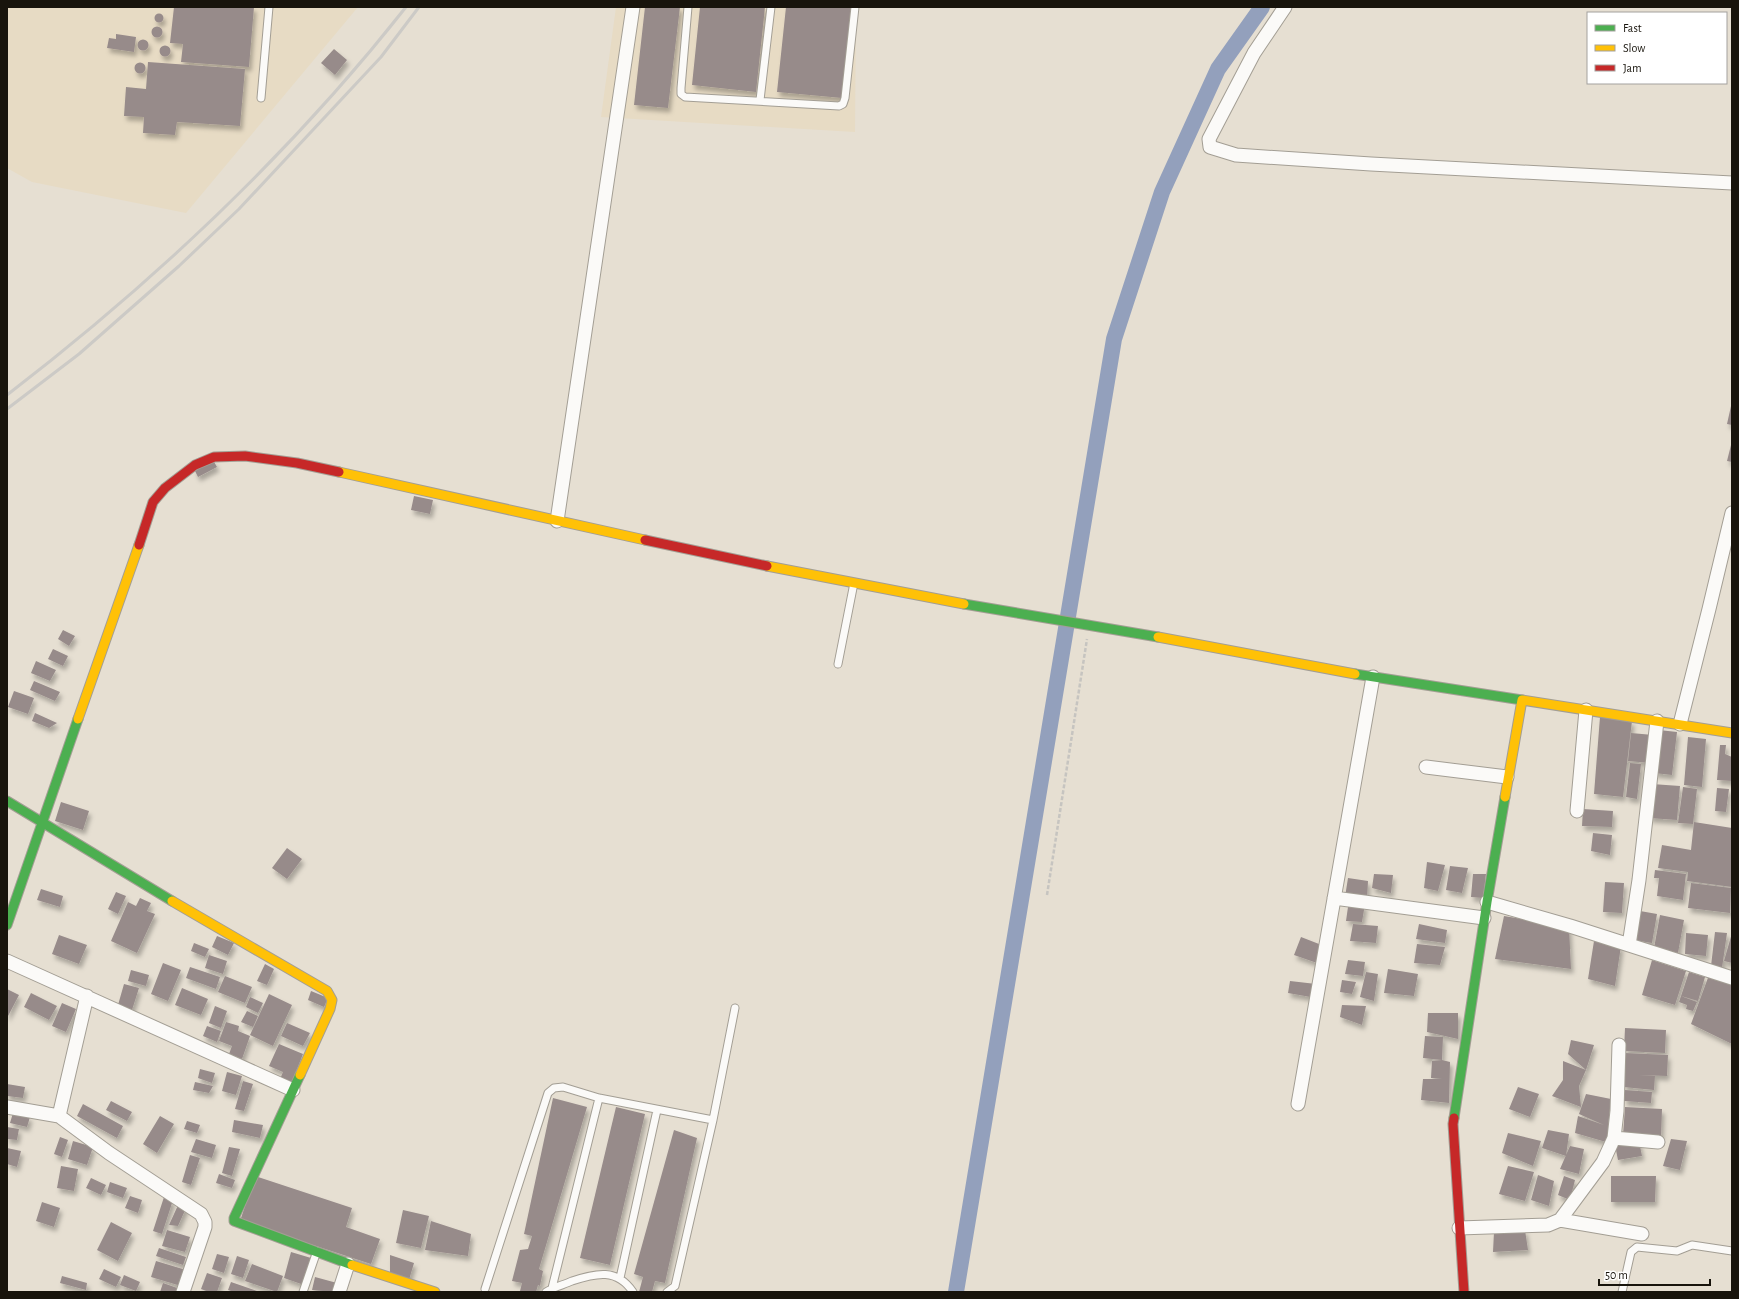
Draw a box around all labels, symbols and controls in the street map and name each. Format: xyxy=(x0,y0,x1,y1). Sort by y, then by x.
legend xyxy=(1587,12,1727,84)
text: Fast xyxy=(1623,22,1642,34)
text: Slow xyxy=(1623,42,1645,54)
text: Jam xyxy=(1623,62,1642,74)
scale bar xyxy=(1599,1261,1710,1287)
text: 50 m xyxy=(1605,1269,1628,1281)

